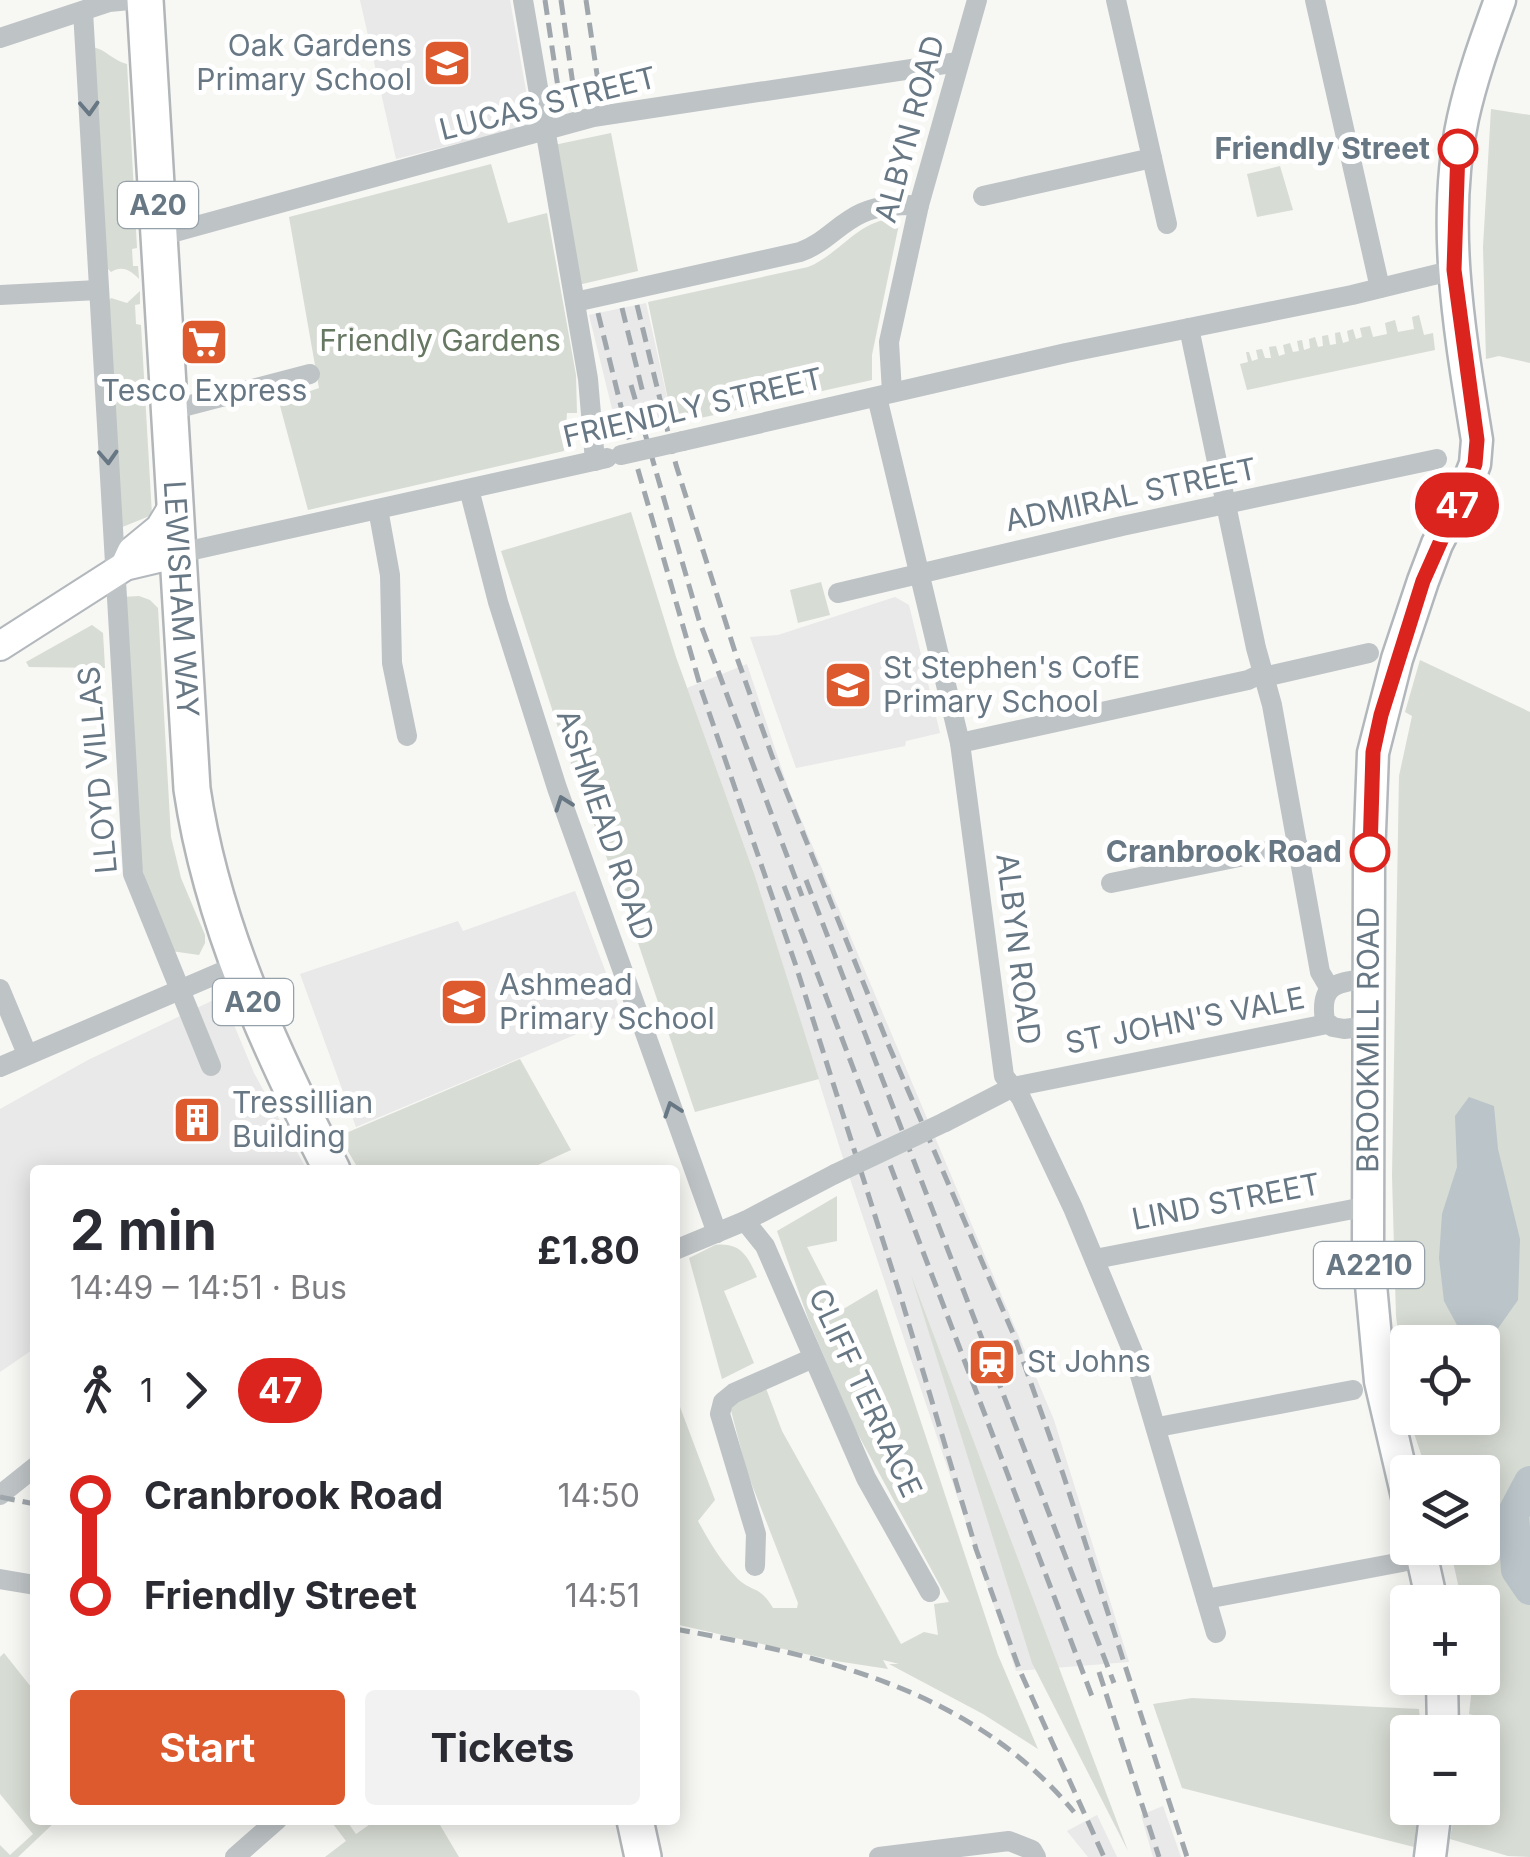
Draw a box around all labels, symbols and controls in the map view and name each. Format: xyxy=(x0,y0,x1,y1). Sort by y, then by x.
place label: Oak Gardens Primary School xyxy=(196,27,412,97)
street label: ALBYN ROAD xyxy=(867,31,951,226)
school or university icon: Oak Gardens Primary School xyxy=(421,37,473,89)
street label: LUCAS STREET xyxy=(436,59,660,147)
one-way arrow xyxy=(78,101,99,117)
place label: Friendly Street xyxy=(1215,130,1430,166)
marker: Friendly Street xyxy=(1439,130,1477,168)
road number: A20 xyxy=(118,182,198,228)
supermarket icon: Tesco Express xyxy=(178,316,230,368)
park label: Friendly Gardens xyxy=(319,322,561,358)
street label: FRIENDLY STREET xyxy=(559,360,826,454)
place label: Tesco Express xyxy=(101,372,307,408)
one-way arrow xyxy=(97,449,118,465)
street label: ADMIRAL STREET xyxy=(1002,450,1260,538)
line badge: 47 xyxy=(1412,472,1502,538)
street label: LEWISHAM WAY xyxy=(157,479,207,718)
text: 47 xyxy=(1435,484,1479,526)
place label: St Stephen's CofE Primary School xyxy=(883,649,1140,719)
school or university icon: St Stephen's CofE Primary School xyxy=(822,659,874,711)
street label: LLOYD VILLAS xyxy=(70,665,124,875)
street label: ASHMEAD ROAD xyxy=(550,705,662,945)
one-way arrow xyxy=(554,795,575,812)
place label: Cranbrook Road xyxy=(1106,833,1342,869)
marker: Cranbrook Road xyxy=(1351,833,1389,871)
street label: ALBYN ROAD xyxy=(989,851,1049,1046)
street label: BROOKMILL ROAD xyxy=(1349,907,1386,1173)
place label: Ashmead Primary School xyxy=(499,966,715,1036)
school or university icon: Ashmead Primary School xyxy=(438,976,490,1028)
road number: A20 xyxy=(213,979,293,1025)
street label: ST JOHN'S VALE xyxy=(1062,979,1308,1061)
place label: Tressillian Building xyxy=(232,1084,373,1154)
building icon: Tressillian Building xyxy=(171,1094,223,1146)
one-way arrow xyxy=(663,1102,683,1119)
street label: LIND STREET xyxy=(1129,1165,1323,1237)
text: 2 min xyxy=(70,1197,217,1263)
text: £1.80 xyxy=(537,1227,640,1273)
road number: A2210 xyxy=(1314,1242,1424,1288)
text: 14:49 – 14:51 · Bus xyxy=(70,1268,347,1307)
street label: CLIFF TERRACE xyxy=(802,1282,930,1503)
map controls xyxy=(1390,1325,1500,1825)
button: locate xyxy=(1390,1325,1500,1435)
station icon: St Johns xyxy=(966,1336,1018,1388)
place label: St Johns xyxy=(1027,1343,1151,1379)
icon: walk xyxy=(70,1363,125,1418)
icon: forward xyxy=(168,1363,223,1418)
text: 47 xyxy=(258,1369,302,1411)
text: 1 xyxy=(140,1371,153,1410)
button: layers xyxy=(1390,1455,1500,1565)
text: Cranbrook Road xyxy=(144,1472,443,1518)
text: 14:50 xyxy=(557,1476,640,1515)
text: Friendly Street xyxy=(144,1572,417,1618)
text: 14:51 xyxy=(565,1576,640,1615)
button: + xyxy=(1390,1585,1500,1695)
button: Start xyxy=(70,1690,345,1805)
button: Tickets xyxy=(365,1690,640,1805)
button: − xyxy=(1390,1715,1500,1825)

